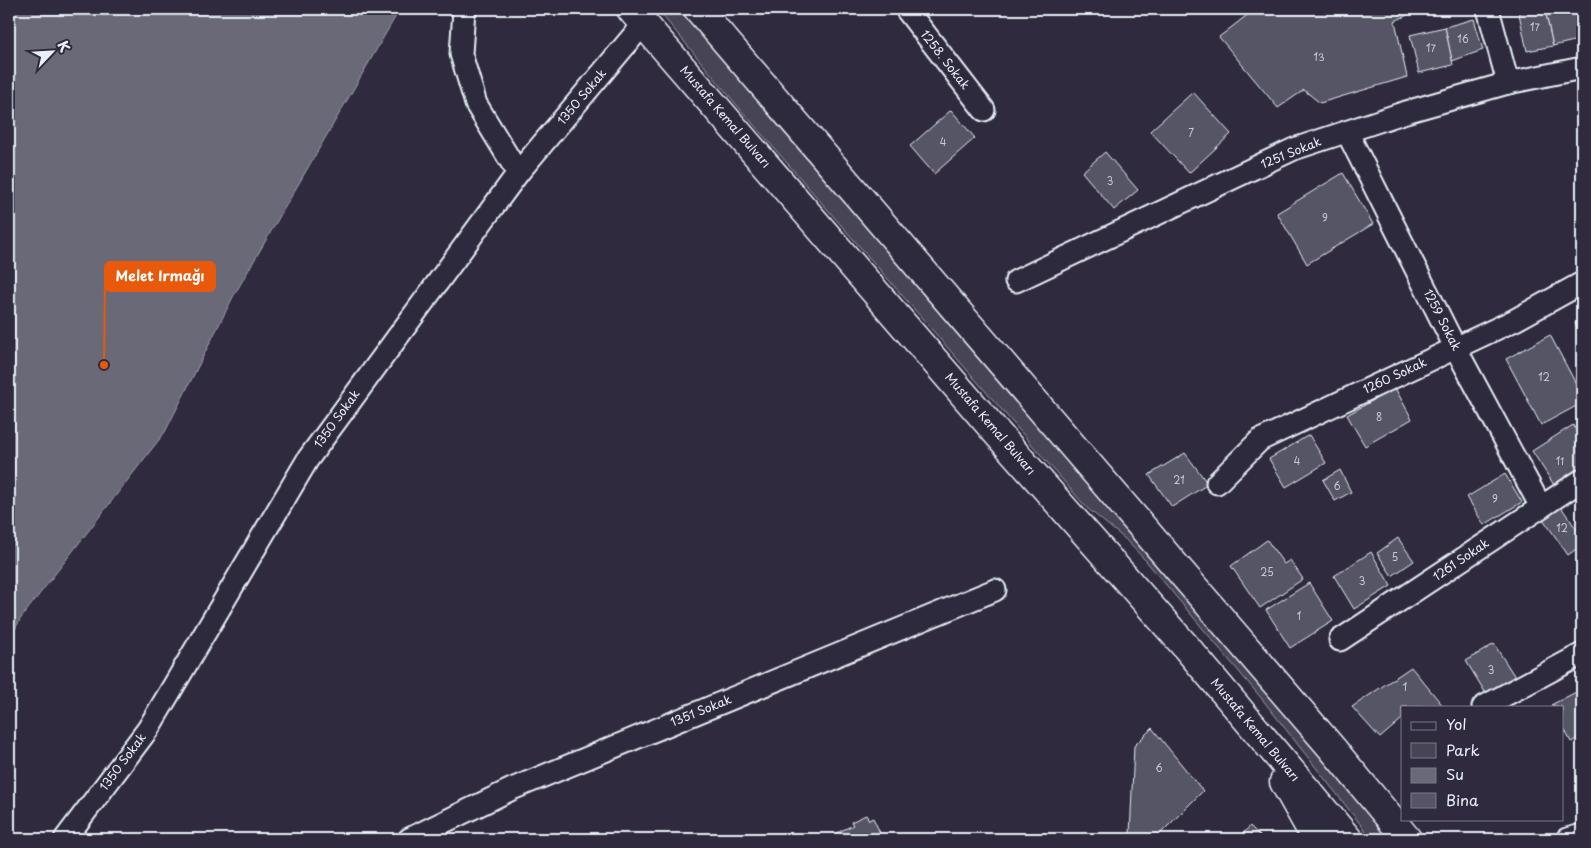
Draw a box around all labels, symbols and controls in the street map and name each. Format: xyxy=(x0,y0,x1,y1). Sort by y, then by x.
house number: 17 xyxy=(1530,19,1541,34)
street label: 1258. Sokak xyxy=(917,26,975,93)
north arrow xyxy=(28,28,78,78)
house number: 16 xyxy=(1457,31,1469,46)
text: K xyxy=(53,37,76,55)
house number: 17 xyxy=(1426,40,1437,55)
house number: 13 xyxy=(1313,49,1325,64)
street label: Mustafa Kemal Bulvarı xyxy=(676,61,775,171)
street label: 1350 Sokak xyxy=(552,64,610,128)
house number: 7 xyxy=(1188,125,1194,140)
street label: 1251 Sokak xyxy=(1258,132,1324,172)
house number: 4 xyxy=(940,134,947,149)
house number: 3 xyxy=(1107,173,1113,188)
house number: 9 xyxy=(1322,210,1328,225)
callout: Melet Irmağı xyxy=(105,262,215,291)
text: Melet Irmağı xyxy=(116,265,205,286)
street label: 1259 Sokak xyxy=(1420,286,1466,354)
street label: 1260 Sokak xyxy=(1360,352,1429,398)
street label: Mustafa Kemal Bulvarı xyxy=(941,368,1040,478)
house number: 12 xyxy=(1538,369,1550,384)
street label: 1350 Sokak xyxy=(309,385,364,451)
house number: 8 xyxy=(1376,409,1382,424)
house number: 4 xyxy=(1294,453,1301,468)
house number: 11 xyxy=(1556,453,1564,468)
house number: 21 xyxy=(1173,472,1185,487)
house number: 6 xyxy=(1333,478,1341,493)
house number: 9 xyxy=(1492,491,1498,506)
house number: 12 xyxy=(1556,520,1568,535)
street label: 1261 Sokak xyxy=(1429,534,1492,585)
house number: 5 xyxy=(1392,549,1398,564)
house number: 25 xyxy=(1260,564,1274,579)
house number: 3 xyxy=(1359,573,1365,588)
house number: 1 xyxy=(1297,608,1301,623)
house number: 3 xyxy=(1488,662,1494,677)
street label: Mustafa Kemal Bulvarı xyxy=(1207,674,1304,785)
house number: 1 xyxy=(1403,679,1407,694)
street label: 1351 Sokak xyxy=(667,690,734,731)
legend xyxy=(1401,706,1564,820)
text: Yol xyxy=(1446,712,1467,735)
street label: 1350 Sokak xyxy=(94,729,150,794)
text: Park xyxy=(1446,738,1480,761)
house number: 6 xyxy=(1155,760,1163,775)
text: Su xyxy=(1446,762,1464,785)
text: Bina xyxy=(1446,788,1479,811)

